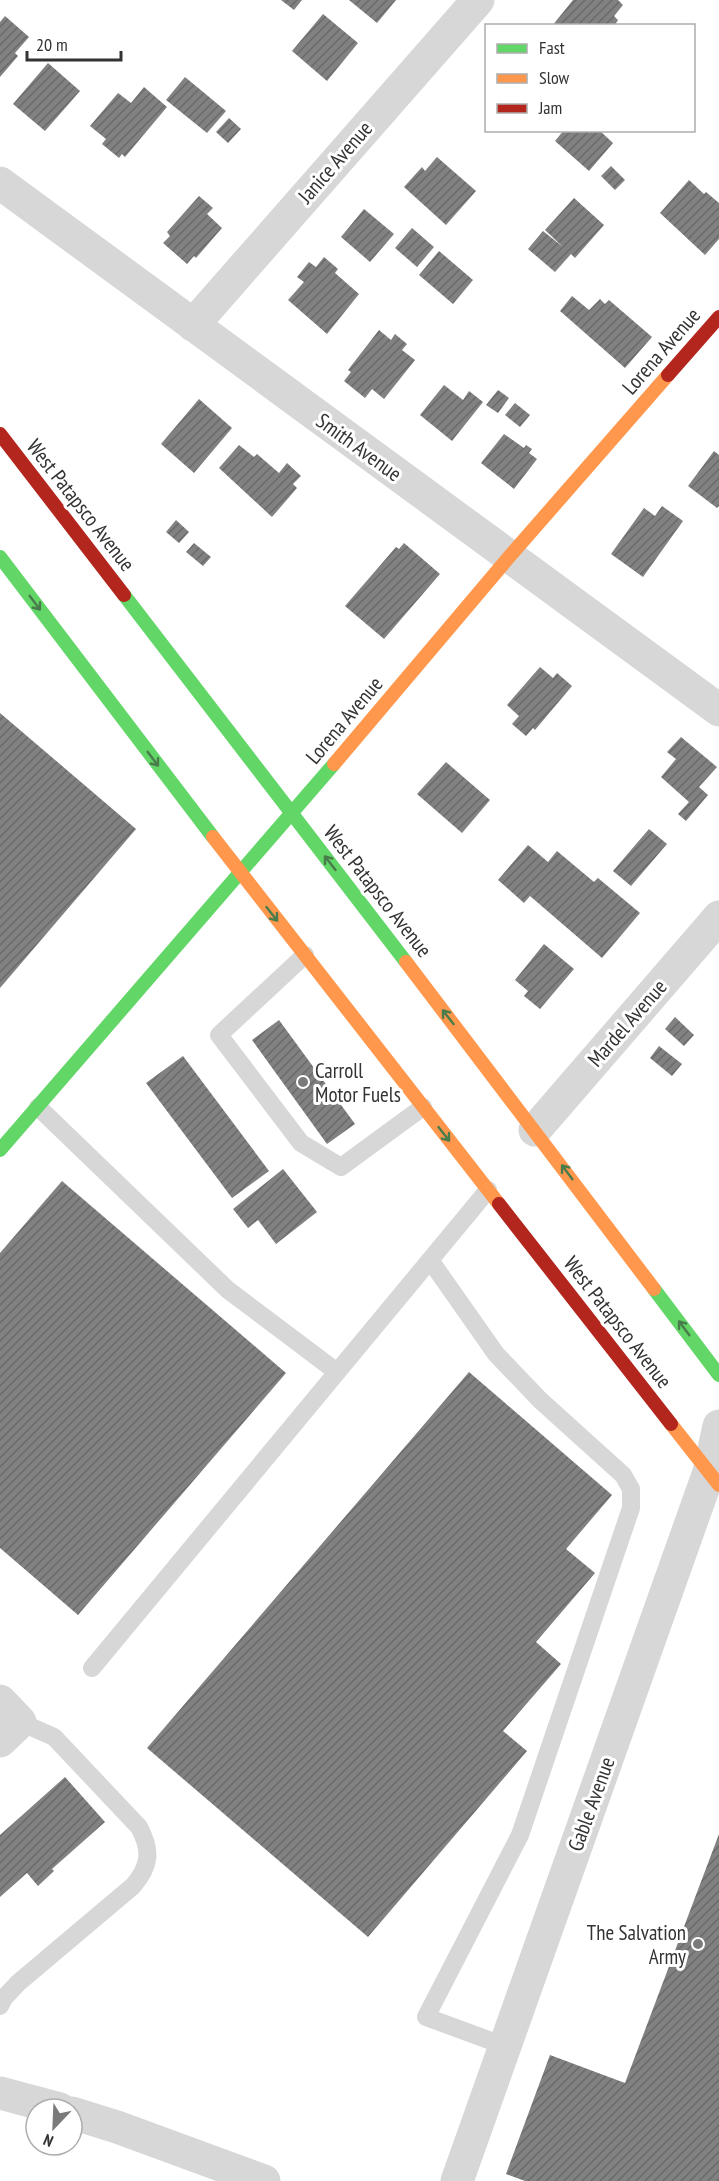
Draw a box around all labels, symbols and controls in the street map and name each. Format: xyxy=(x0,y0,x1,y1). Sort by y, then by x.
scale bar xyxy=(27,24,122,62)
legend xyxy=(485,24,695,132)
text: 20 m xyxy=(36,33,68,56)
text: Fast xyxy=(539,36,565,59)
text: Slow xyxy=(539,66,570,89)
text: Jam xyxy=(538,96,562,119)
street label: Janice Avenue xyxy=(291,115,378,209)
street label: Lorena Avenue xyxy=(616,302,706,400)
street label: Smith Avenue xyxy=(311,407,407,487)
street label: West Patapsco Avenue xyxy=(21,434,141,576)
one-way arrow xyxy=(29,595,42,611)
street label: Lorena Avenue xyxy=(300,671,388,769)
one-way arrow xyxy=(147,750,160,766)
street label: West Patapsco Avenue xyxy=(318,820,438,962)
one-way arrow xyxy=(323,855,336,871)
one-way arrow xyxy=(266,905,278,921)
street label: Mardel Avenue xyxy=(582,974,672,1072)
one-way arrow xyxy=(442,1009,455,1025)
place label: Carroll Motor Fuels xyxy=(315,1057,401,1108)
marker: Carroll Motor Fuels xyxy=(296,1075,310,1089)
one-way arrow xyxy=(437,1125,450,1141)
one-way arrow xyxy=(560,1165,573,1181)
street label: West Patapsco Avenue xyxy=(558,1251,678,1393)
one-way arrow xyxy=(678,1320,691,1336)
street label: Gable Avenue xyxy=(561,1753,621,1855)
place label: The Salvation Army xyxy=(587,1919,686,1970)
marker: The Salvation Army xyxy=(691,1937,705,1951)
north arrow xyxy=(24,2097,84,2157)
text: N xyxy=(40,2130,56,2152)

